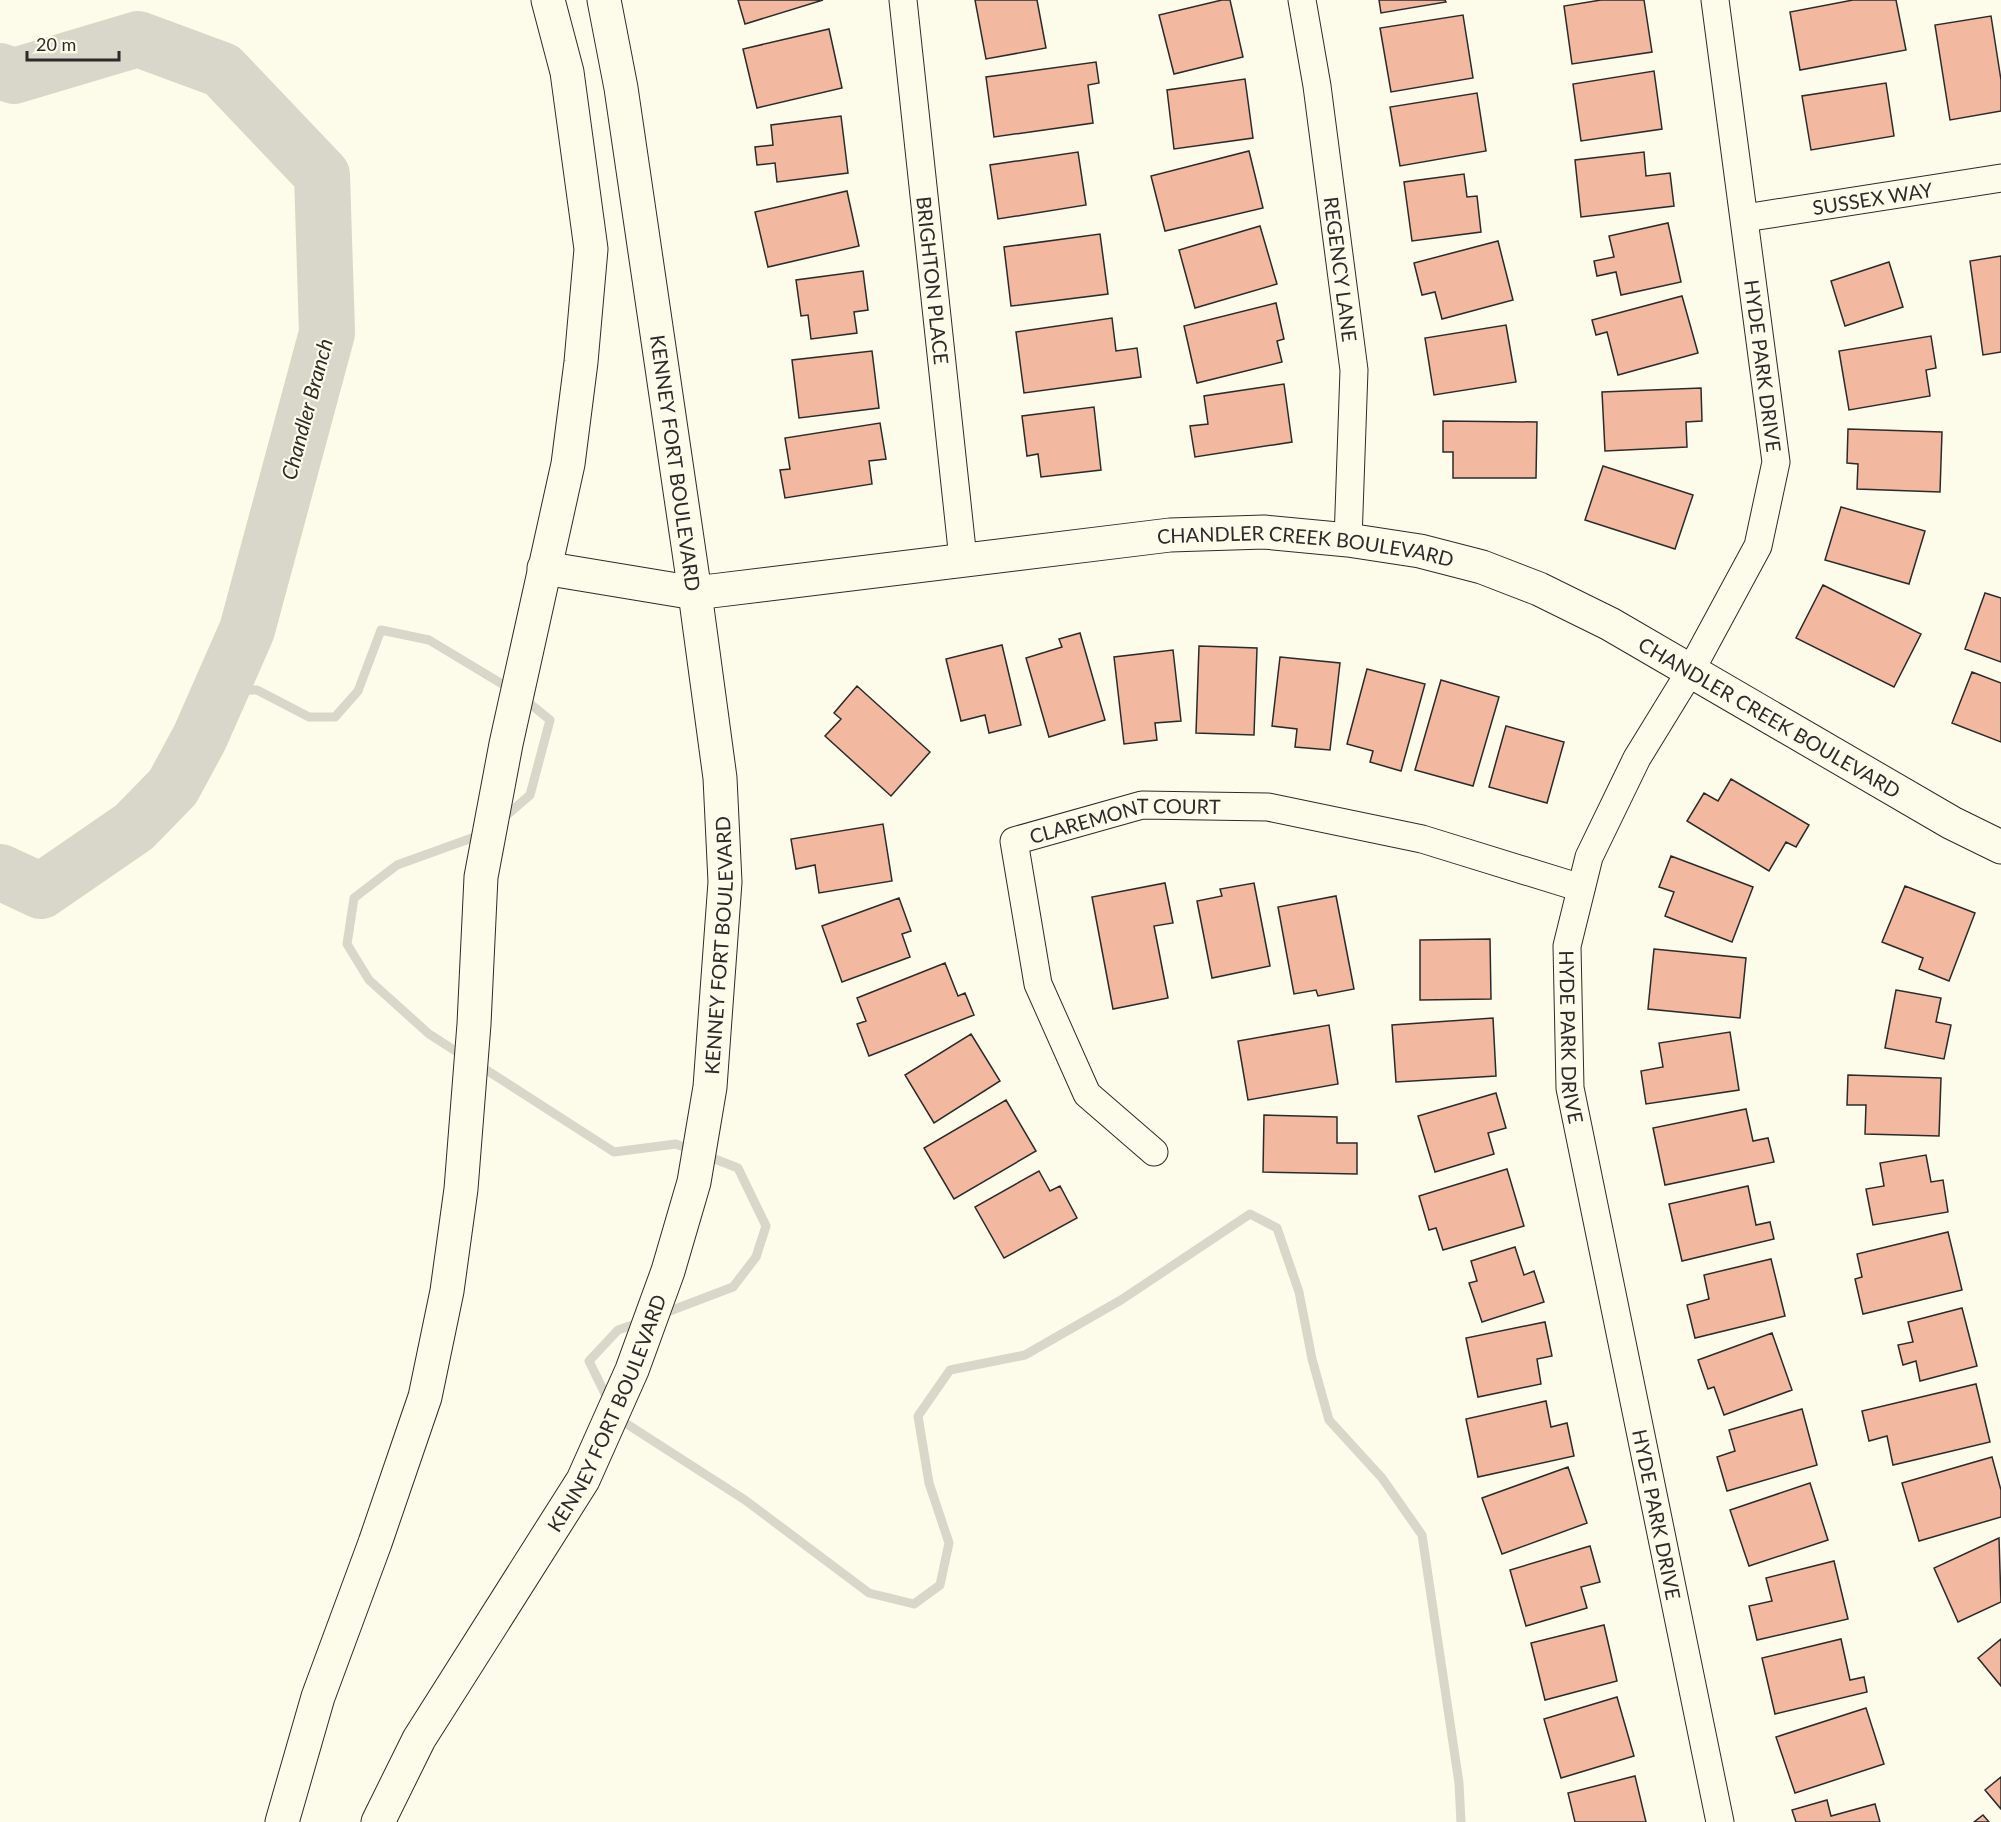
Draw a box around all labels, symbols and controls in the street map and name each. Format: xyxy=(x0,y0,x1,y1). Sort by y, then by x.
scale bar xyxy=(27,24,118,62)
text: 20 m xyxy=(36,33,76,55)
street label: SUSSEX WAY xyxy=(1811,177,1935,219)
street label: BRIGHTON PLACE xyxy=(912,195,954,366)
street label: REGENCY LANE xyxy=(1320,195,1362,343)
street label: HYDE PARK DRIVE xyxy=(1740,278,1787,453)
street label: KENNEY FORT BOULEVARD xyxy=(646,333,706,593)
water label: Chandler Branch xyxy=(275,336,337,482)
street label: CHANDLER CREEK BOULEVARD xyxy=(1156,520,1456,571)
street label: CHANDLER CREEK BOULEVARD xyxy=(1635,631,1905,803)
street label: CLAREMONT COURT xyxy=(1026,793,1221,848)
street label: KENNEY FORT BOULEVARD xyxy=(699,816,737,1075)
street label: HYDE PARK DRIVE xyxy=(1555,950,1589,1126)
street label: KENNEY FORT BOULEVARD xyxy=(542,1291,671,1536)
street label: HYDE PARK DRIVE xyxy=(1628,1427,1686,1602)

